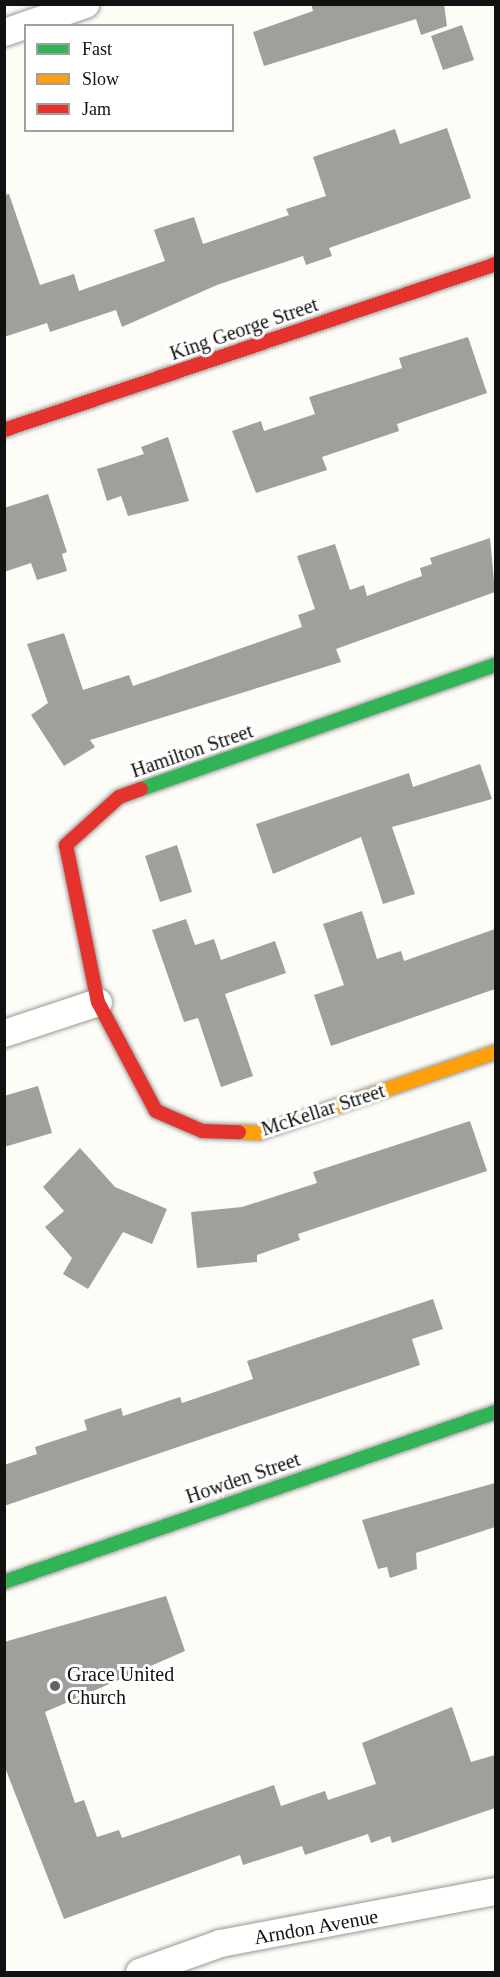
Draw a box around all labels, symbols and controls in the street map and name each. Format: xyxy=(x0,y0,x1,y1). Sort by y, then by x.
legend xyxy=(24,24,234,132)
text: Fast xyxy=(82,39,112,59)
text: Slow xyxy=(82,69,119,89)
text: Jam xyxy=(82,99,111,119)
street label: King George Street xyxy=(167,292,321,366)
street label: Hamilton Street xyxy=(128,719,256,783)
street label: McKellar Street xyxy=(258,1079,388,1141)
street label: Howden Street xyxy=(183,1447,303,1509)
place label: Grace United Church xyxy=(67,1662,174,1709)
marker: Grace United Church xyxy=(48,1679,62,1693)
street label: Arndon Avenue xyxy=(251,1904,381,1950)

